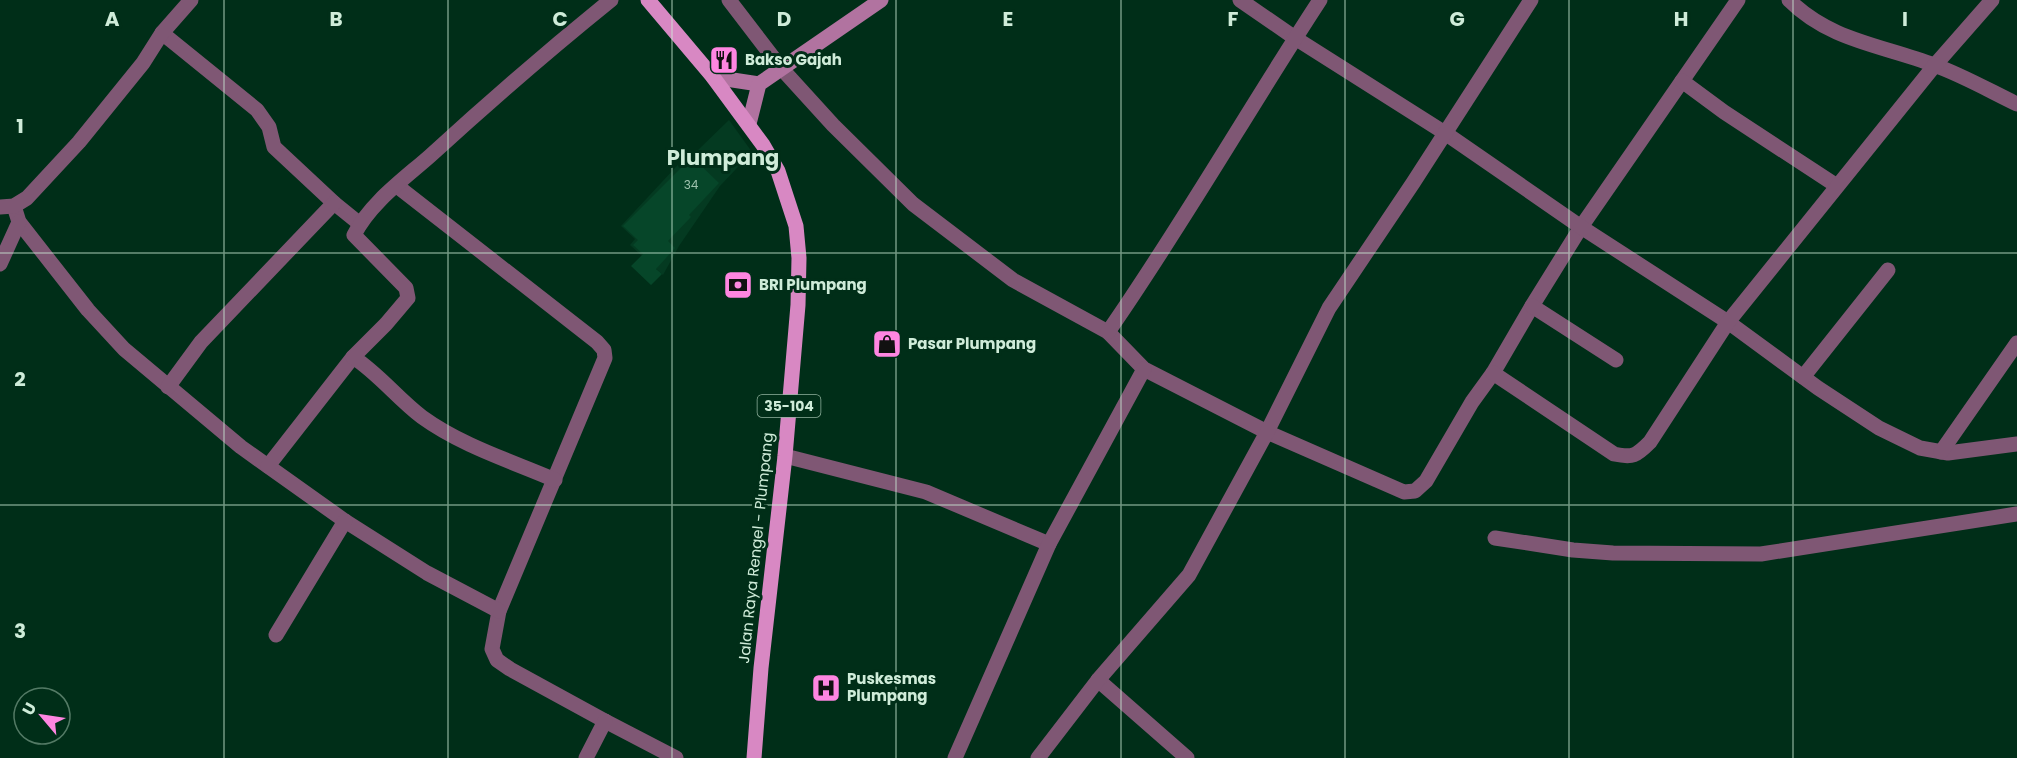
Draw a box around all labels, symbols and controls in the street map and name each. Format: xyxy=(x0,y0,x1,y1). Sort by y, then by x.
text: A xyxy=(105,5,120,33)
text: B xyxy=(329,5,343,33)
text: C xyxy=(552,5,568,33)
text: D xyxy=(777,5,791,33)
text: E xyxy=(1003,5,1013,33)
text: F xyxy=(1228,5,1239,33)
text: G xyxy=(1449,5,1465,33)
text: H xyxy=(1674,5,1688,33)
text: I xyxy=(1902,5,1908,33)
restaurant icon: Bakso Gajah xyxy=(708,44,740,76)
place label: Bakso Gajah xyxy=(745,49,842,70)
text: 1 xyxy=(16,112,24,140)
district label: Plumpang xyxy=(667,143,779,172)
house number: 34 xyxy=(684,176,699,193)
bank icon: BRI Plumpang xyxy=(722,269,754,301)
place label: BRI Plumpang xyxy=(759,274,867,295)
shop icon: Pasar Plumpang xyxy=(871,328,903,360)
place label: Pasar Plumpang xyxy=(908,333,1036,354)
text: 2 xyxy=(14,365,26,393)
road number: 35-104 xyxy=(758,395,820,417)
street label: Jalan Raya Rengel - Plumpang xyxy=(733,431,778,665)
text: 3 xyxy=(14,617,26,645)
place label: Puskesmas Plumpang xyxy=(847,668,936,706)
hospital icon: Puskesmas Plumpang xyxy=(810,672,842,704)
north arrow xyxy=(12,686,72,746)
text: U xyxy=(17,698,42,719)

